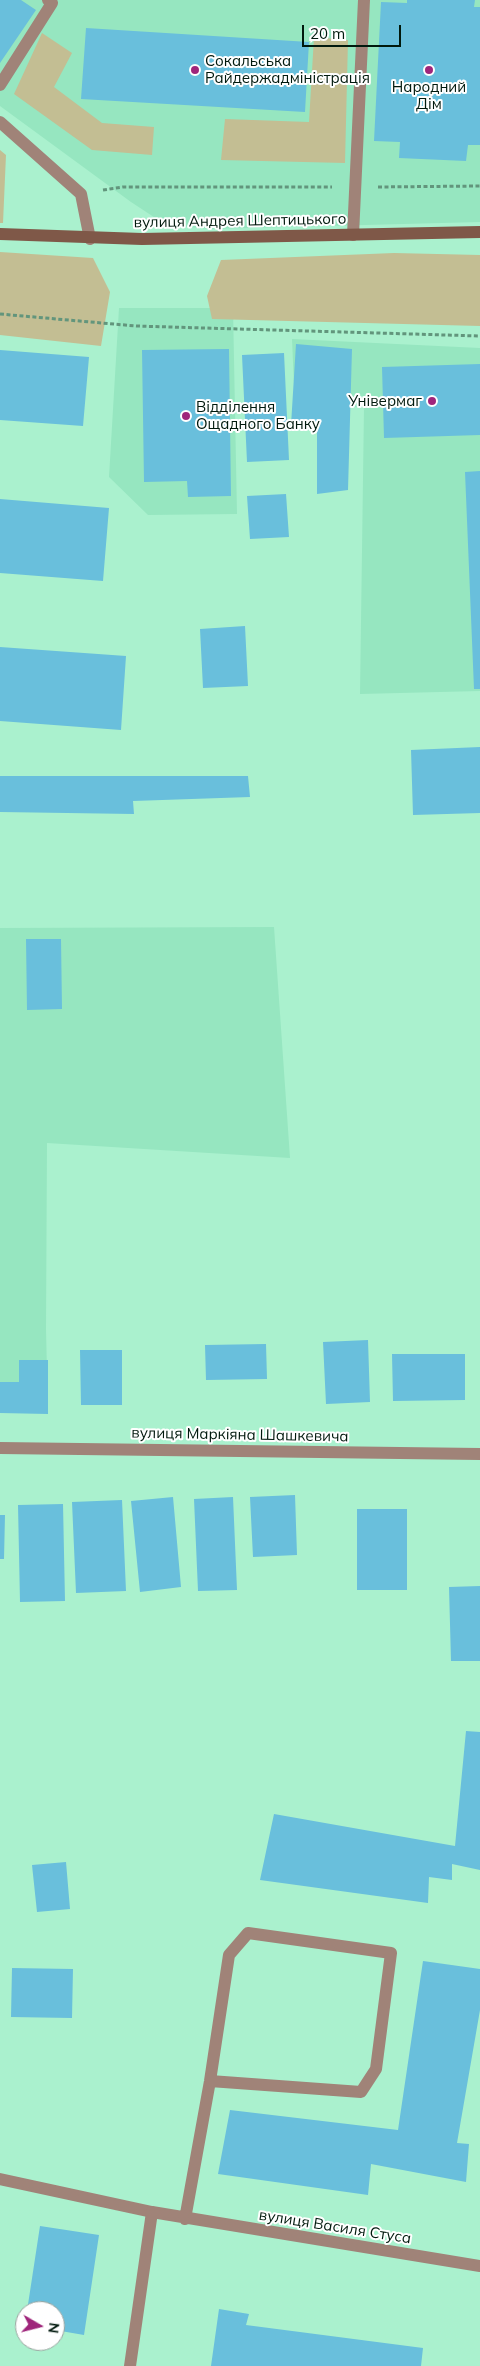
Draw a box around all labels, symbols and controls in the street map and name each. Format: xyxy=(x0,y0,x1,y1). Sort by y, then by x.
scale bar xyxy=(305,15,404,47)
text: 20 m xyxy=(310,24,345,43)
place label: Сокальська Райдержадміністрація xyxy=(205,52,370,87)
marker: Сокальська Райдержадміністрація xyxy=(189,64,201,76)
marker: Народний Дім xyxy=(423,64,435,76)
place label: Народний Дім xyxy=(392,78,466,113)
street label: вулиця Андрея Шептицького xyxy=(134,210,346,232)
place label: Універмаг xyxy=(348,392,422,410)
marker: Універмаг xyxy=(426,395,438,407)
place label: Відділення Ощадного Банку xyxy=(196,398,320,433)
marker: Відділення Ощадного Банку xyxy=(180,410,192,422)
street label: вулиця Маркіяна Шашкевича xyxy=(131,1424,349,1446)
street label: вулиця Василя Стуса xyxy=(258,2206,412,2248)
north arrow xyxy=(15,2301,65,2351)
text: N xyxy=(44,2321,64,2334)

